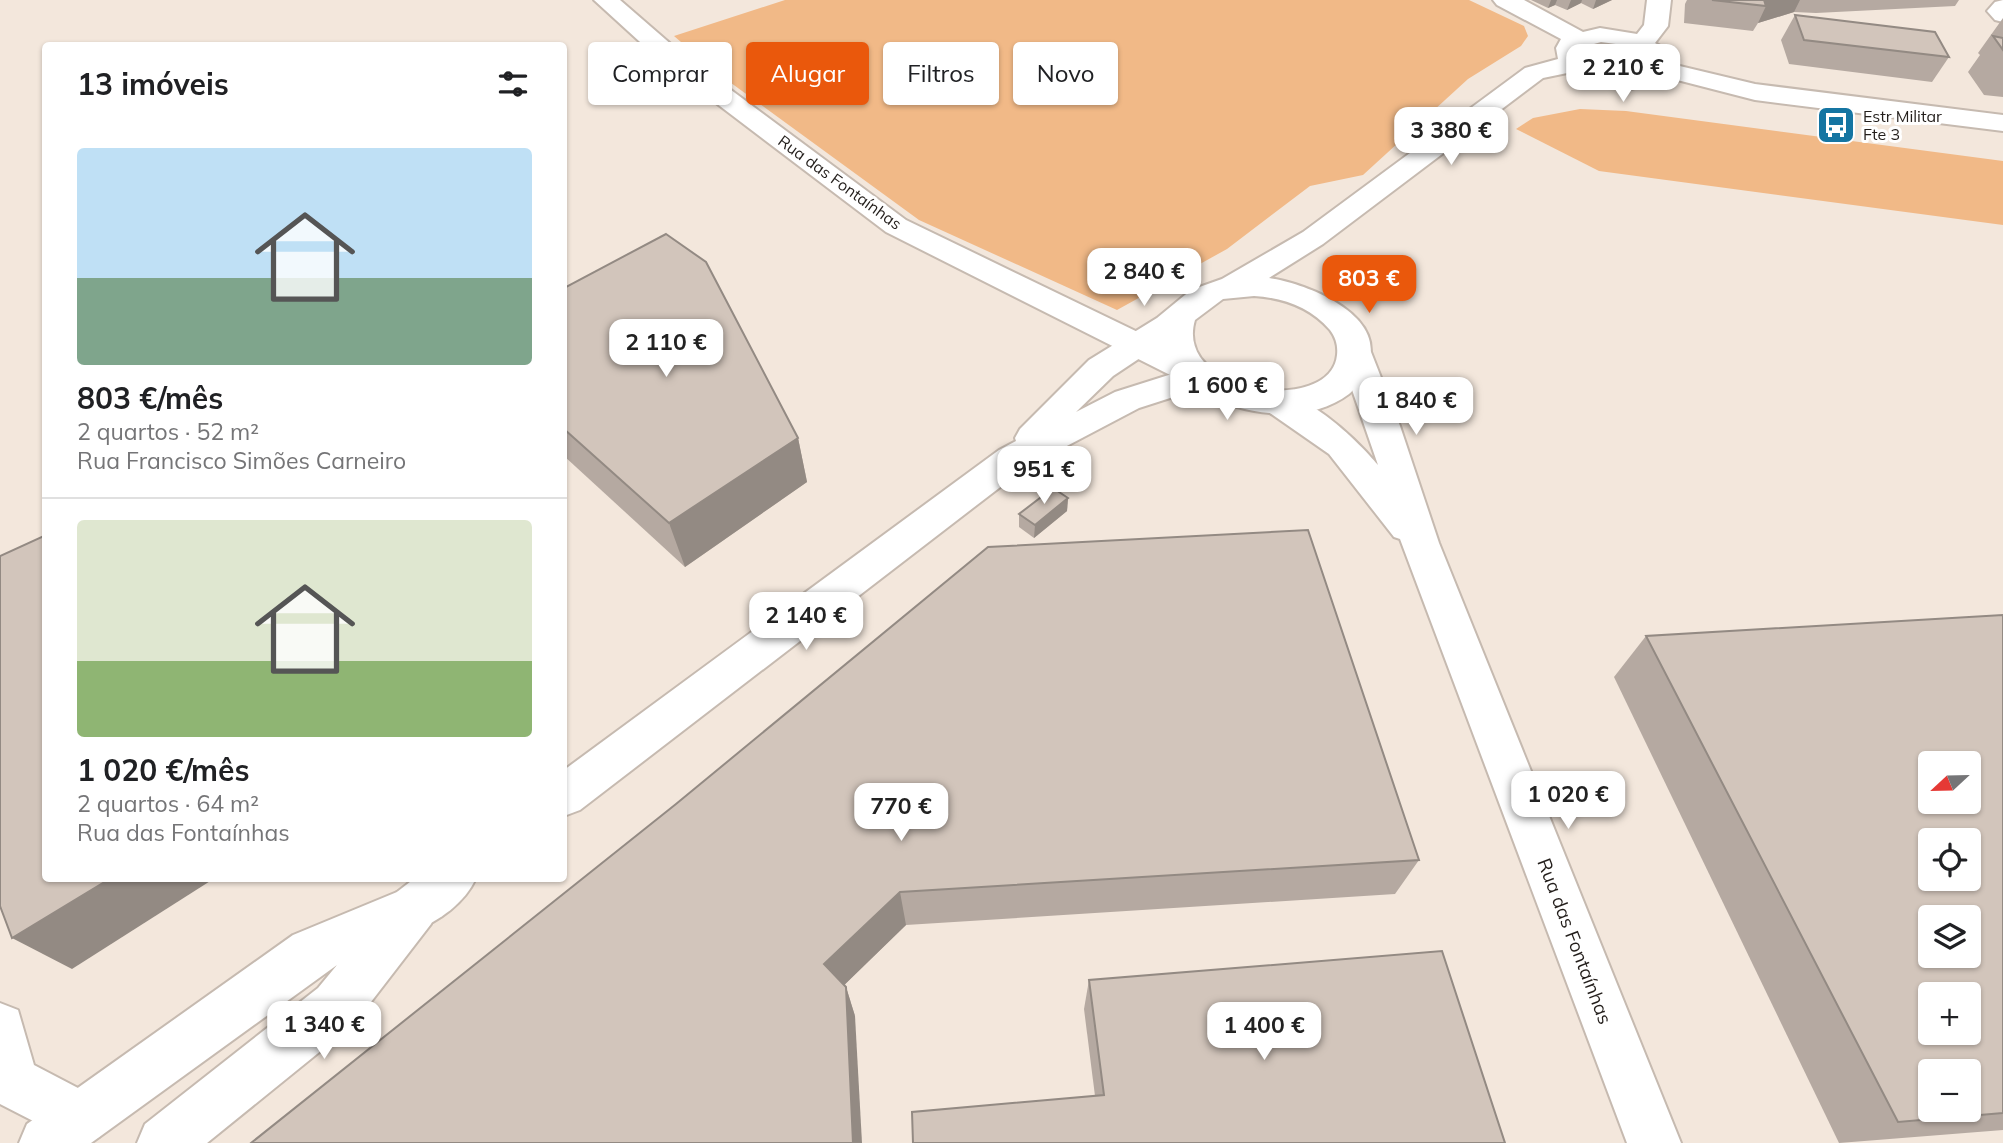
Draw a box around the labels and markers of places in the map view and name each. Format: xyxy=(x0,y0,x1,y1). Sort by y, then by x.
pin: 2 210 € xyxy=(1558,44,1688,104)
bus stop icon: Estr Militar Fte 3 xyxy=(1815,104,1857,146)
place label: Estr Militar Fte 3 xyxy=(1863,106,1942,144)
pin: 3 380 € xyxy=(1386,108,1516,167)
pin: 2 840 € xyxy=(1079,248,1209,308)
pin: 803 € xyxy=(1320,256,1418,315)
pin: 2 110 € xyxy=(601,320,731,379)
pin: 1 600 € xyxy=(1162,362,1292,422)
pin: 1 840 € xyxy=(1351,378,1481,437)
pin: 951 € xyxy=(995,447,1093,506)
pin: 2 140 € xyxy=(741,592,871,652)
pin: 1 020 € xyxy=(1503,772,1633,831)
pin: 770 € xyxy=(852,784,950,843)
pin: 1 340 € xyxy=(259,1002,389,1061)
pin: 1 400 € xyxy=(1199,1002,1329,1062)

